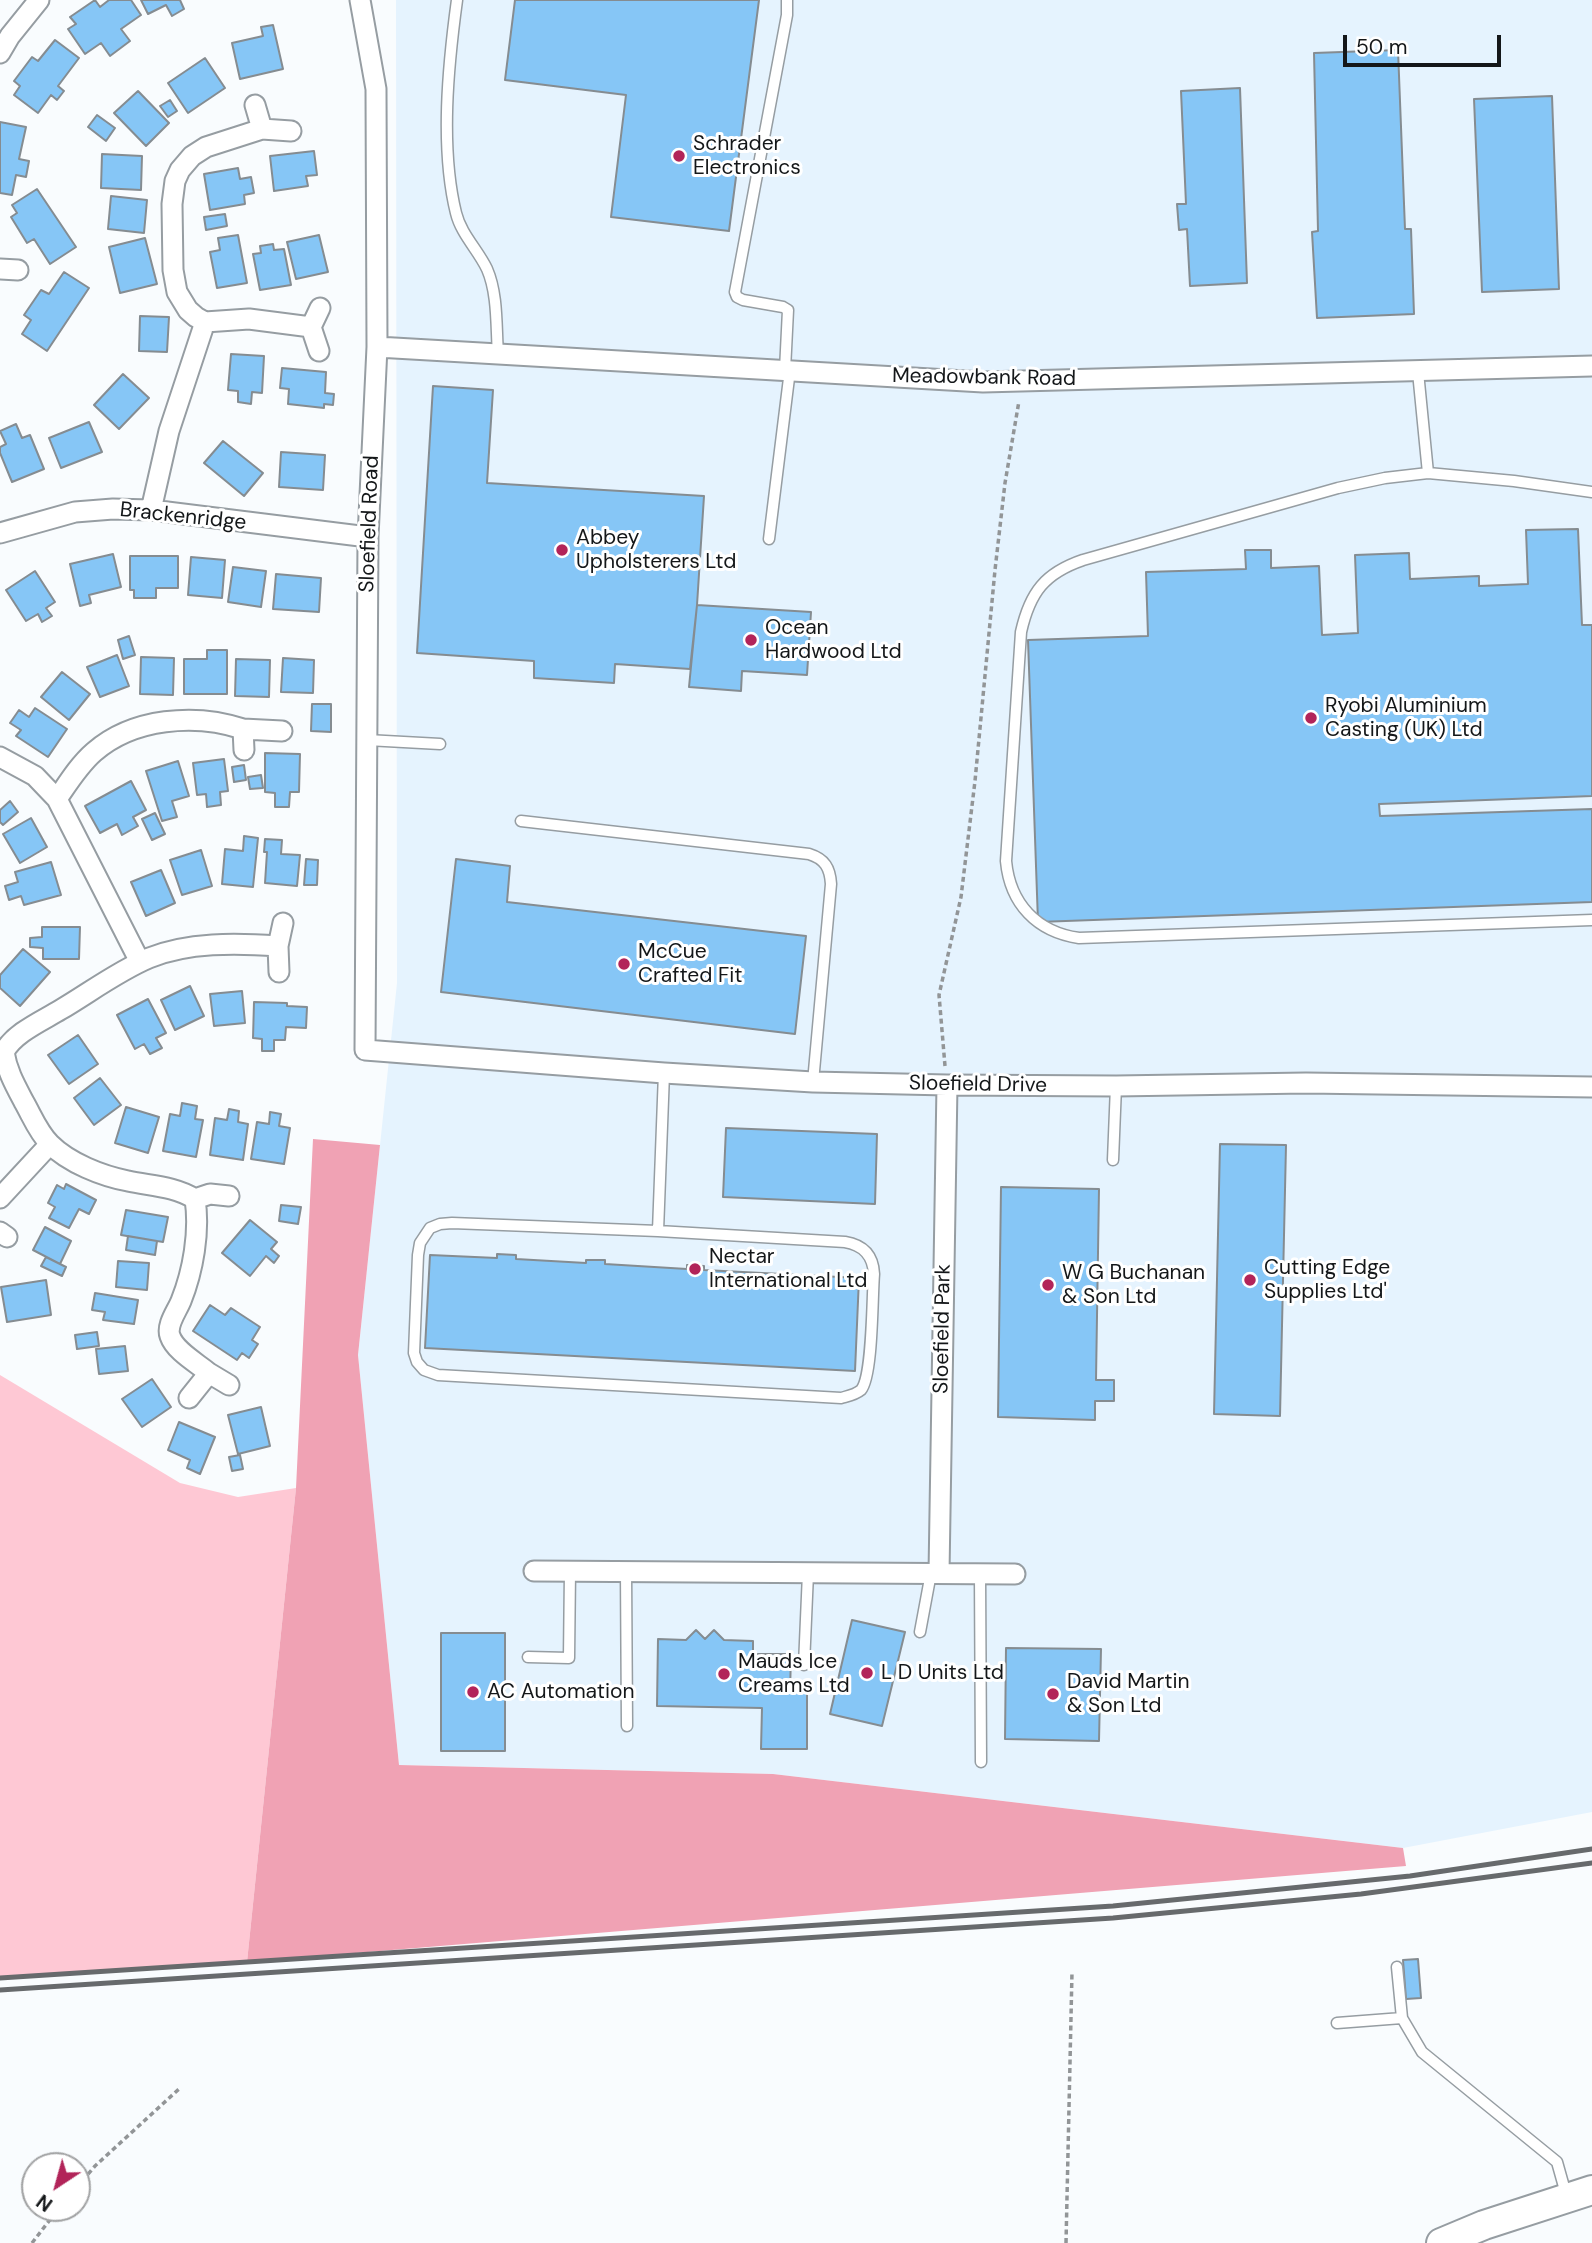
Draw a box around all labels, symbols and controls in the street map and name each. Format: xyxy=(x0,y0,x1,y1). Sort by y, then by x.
scale bar xyxy=(1347,21,1504,65)
text: 50 m xyxy=(1356,33,1407,61)
place label: Schrader Electronics xyxy=(693,131,801,181)
marker: Schrader Electronics xyxy=(671,148,687,164)
street label: Meadowbank Road xyxy=(892,364,1076,392)
street label: Sloefield Road xyxy=(355,455,385,593)
street label: Brackenridge xyxy=(119,498,247,536)
place label: Abbey Upholsterers Ltd xyxy=(576,525,736,575)
marker: Abbey Upholsterers Ltd xyxy=(554,542,570,558)
place label: Ocean Hardwood Ltd xyxy=(765,615,902,665)
marker: Ocean Hardwood Ltd xyxy=(743,632,759,648)
place label: Ryobi Aluminium Casting (UK) Ltd xyxy=(1325,693,1487,743)
marker: Ryobi Aluminium Casting (UK) Ltd xyxy=(1303,710,1319,726)
place label: McCue Crafted Fit xyxy=(638,939,743,989)
marker: McCue Crafted Fit xyxy=(616,956,632,972)
street label: Sloefield Drive xyxy=(909,1071,1047,1099)
place label: Nectar International Ltd xyxy=(709,1244,867,1294)
place label: Cutting Edge Supplies Ltd' xyxy=(1264,1255,1390,1305)
place label: W G Buchanan & Son Ltd xyxy=(1062,1260,1205,1310)
marker: Nectar International Ltd xyxy=(687,1261,703,1277)
street label: Sloefield Park xyxy=(929,1264,957,1394)
marker: Cutting Edge Supplies Ltd' xyxy=(1242,1272,1258,1288)
marker: W G Buchanan & Son Ltd xyxy=(1040,1277,1056,1293)
place label: Mauds Ice Creams Ltd xyxy=(738,1649,850,1699)
place label: L D Units Ltd xyxy=(881,1660,1004,1686)
marker: L D Units Ltd xyxy=(859,1665,875,1681)
marker: Mauds Ice Creams Ltd xyxy=(716,1666,732,1682)
place label: David Martin & Son Ltd xyxy=(1067,1669,1190,1719)
place label: AC Automation xyxy=(487,1679,635,1705)
marker: AC Automation xyxy=(465,1684,481,1700)
marker: David Martin & Son Ltd xyxy=(1045,1686,1061,1702)
north arrow xyxy=(21,2152,91,2222)
text: N xyxy=(32,2189,57,2217)

